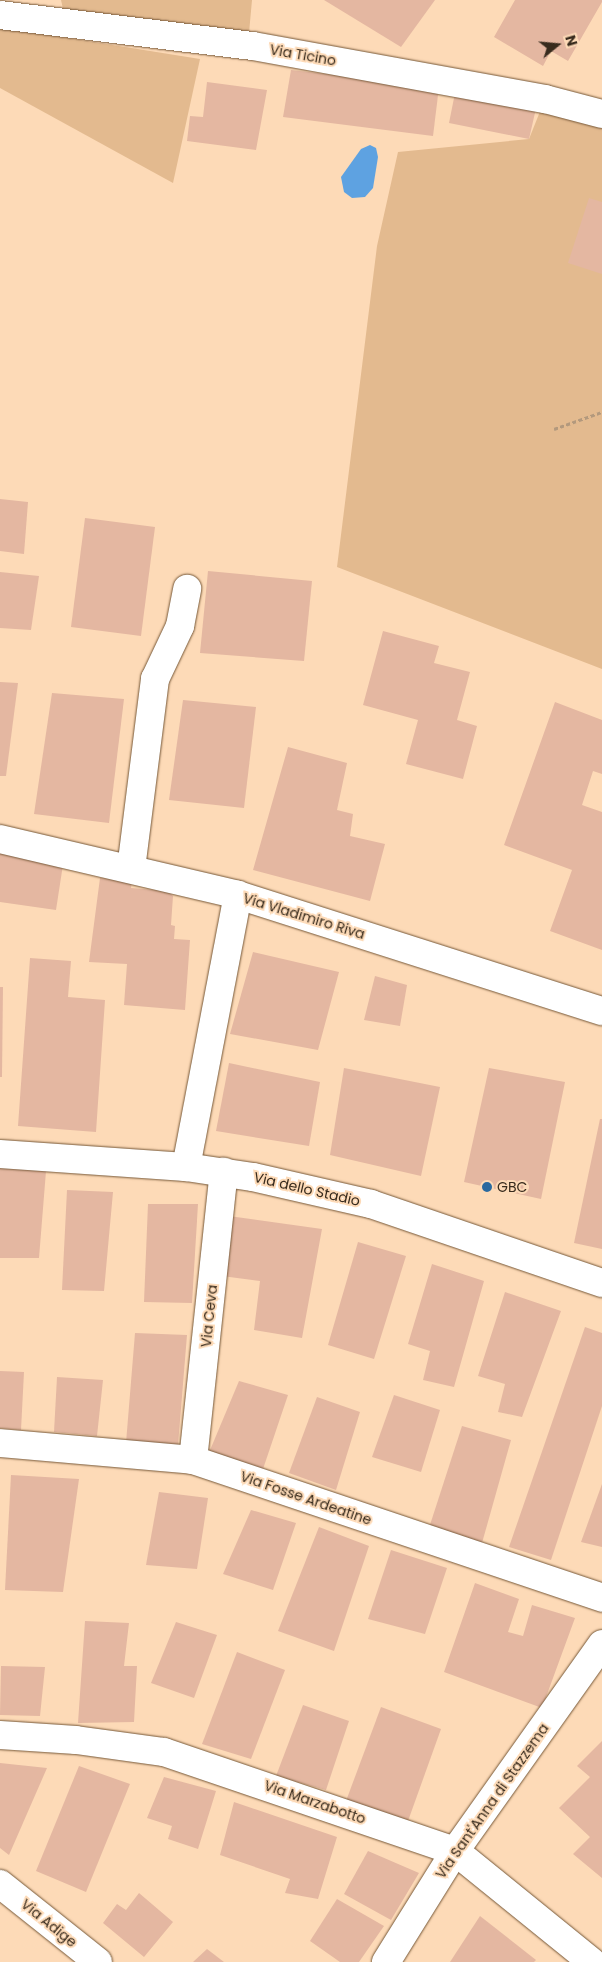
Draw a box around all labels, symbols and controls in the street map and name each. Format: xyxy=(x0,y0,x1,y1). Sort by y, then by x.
north arrow xyxy=(532,20,582,70)
text: N xyxy=(560,33,582,49)
street label: Via Ticino xyxy=(269,41,337,69)
street label: Via Vladimiro Riva xyxy=(241,889,367,943)
street label: Via dello Stadio xyxy=(252,1169,362,1209)
place label: GBC xyxy=(497,1179,527,1195)
marker: GBC xyxy=(481,1181,493,1193)
street label: Via Ceva xyxy=(197,1284,221,1348)
street label: Via Fosse Ardeatine xyxy=(238,1468,374,1528)
street label: Via Sant'Anna di Stazzema xyxy=(432,1720,552,1882)
street label: Via Marzabotto xyxy=(262,1777,368,1827)
street label: Via Adige xyxy=(18,1896,80,1950)

